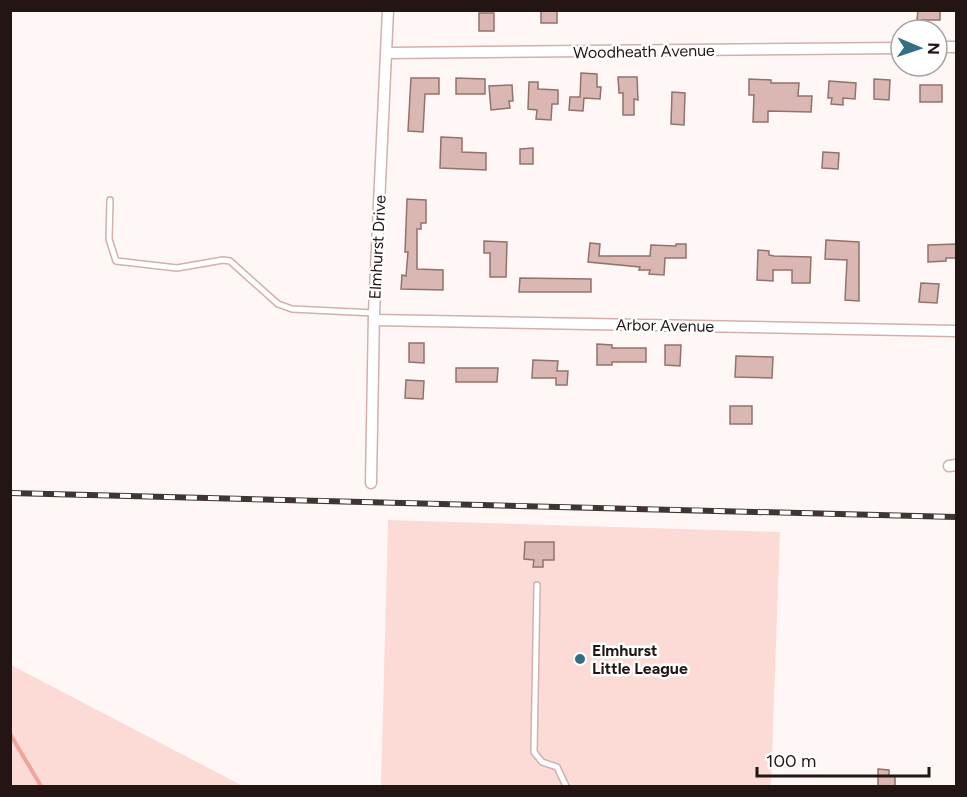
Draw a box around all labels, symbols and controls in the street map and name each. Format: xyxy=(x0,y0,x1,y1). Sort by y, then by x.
north arrow xyxy=(889,18,949,78)
street label: Woodheath Avenue xyxy=(573,41,715,62)
text: N xyxy=(924,42,943,55)
street label: Elmhurst Drive xyxy=(365,194,390,300)
street label: Arbor Avenue xyxy=(616,315,715,336)
place label: Elmhurst Little League xyxy=(592,641,688,678)
marker: Elmhurst Little League xyxy=(573,652,587,666)
scale bar xyxy=(757,740,930,778)
text: 100 m xyxy=(766,750,816,772)

